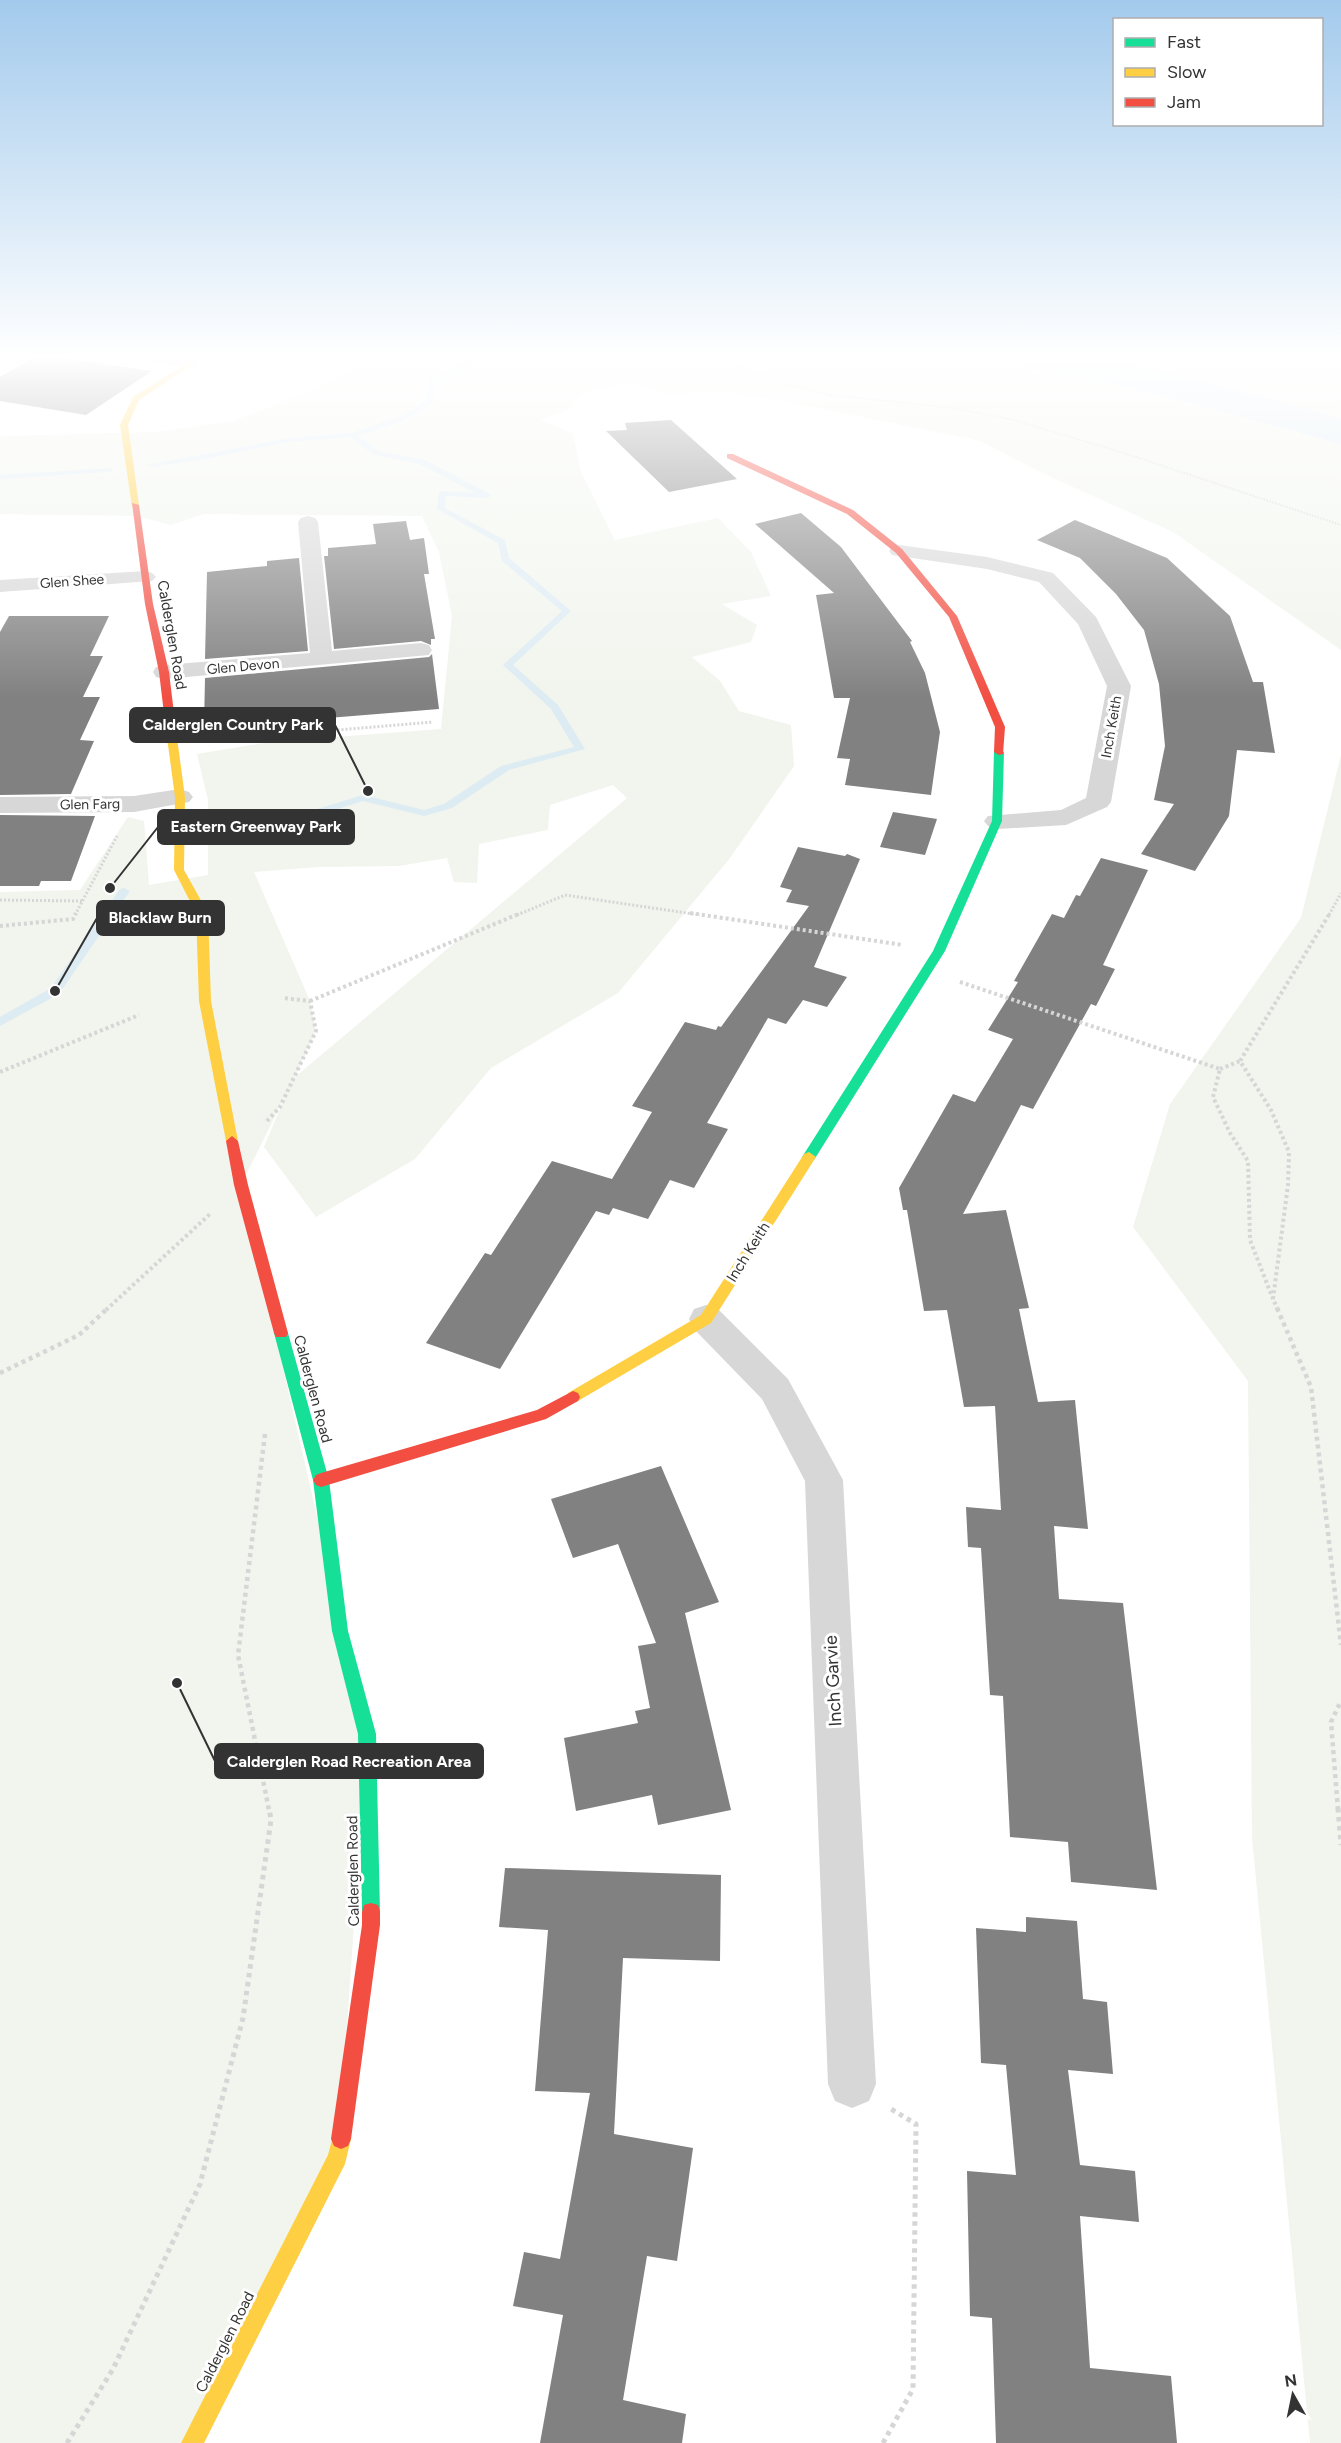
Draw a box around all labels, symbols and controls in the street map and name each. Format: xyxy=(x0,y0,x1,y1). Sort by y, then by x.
legend xyxy=(1113,18,1323,126)
text: Fast xyxy=(1167,31,1201,53)
text: Slow xyxy=(1167,61,1206,83)
text: Jam xyxy=(1167,91,1201,113)
street label: Glen Shee xyxy=(39,571,105,592)
street label: Calderglen Road xyxy=(154,579,190,691)
street label: Glen Devon xyxy=(206,655,280,678)
street label: Inch Keith xyxy=(1098,694,1125,760)
callout: Calderglen Country Park xyxy=(130,708,335,742)
text: Calderglen Country Park xyxy=(142,715,324,734)
street label: Glen Farg xyxy=(60,795,120,814)
callout: Eastern Greenway Park xyxy=(158,810,354,844)
text: Eastern Greenway Park xyxy=(170,817,342,836)
callout: Blacklaw Burn xyxy=(97,901,224,935)
text: Blacklaw Burn xyxy=(108,908,212,927)
street label: Inch Keith xyxy=(723,1219,773,1285)
street label: Calderglen Road xyxy=(290,1333,336,1445)
street label: Inch Garvie xyxy=(820,1635,846,1727)
callout: Calderglen Road Recreation Area xyxy=(215,1744,483,1778)
text: Calderglen Road Recreation Area xyxy=(227,1752,471,1771)
street label: Calderglen Road xyxy=(343,1815,363,1927)
street label: Calderglen Road xyxy=(192,2289,258,2395)
north arrow xyxy=(1263,2365,1323,2425)
text: N xyxy=(1283,2370,1298,2391)

